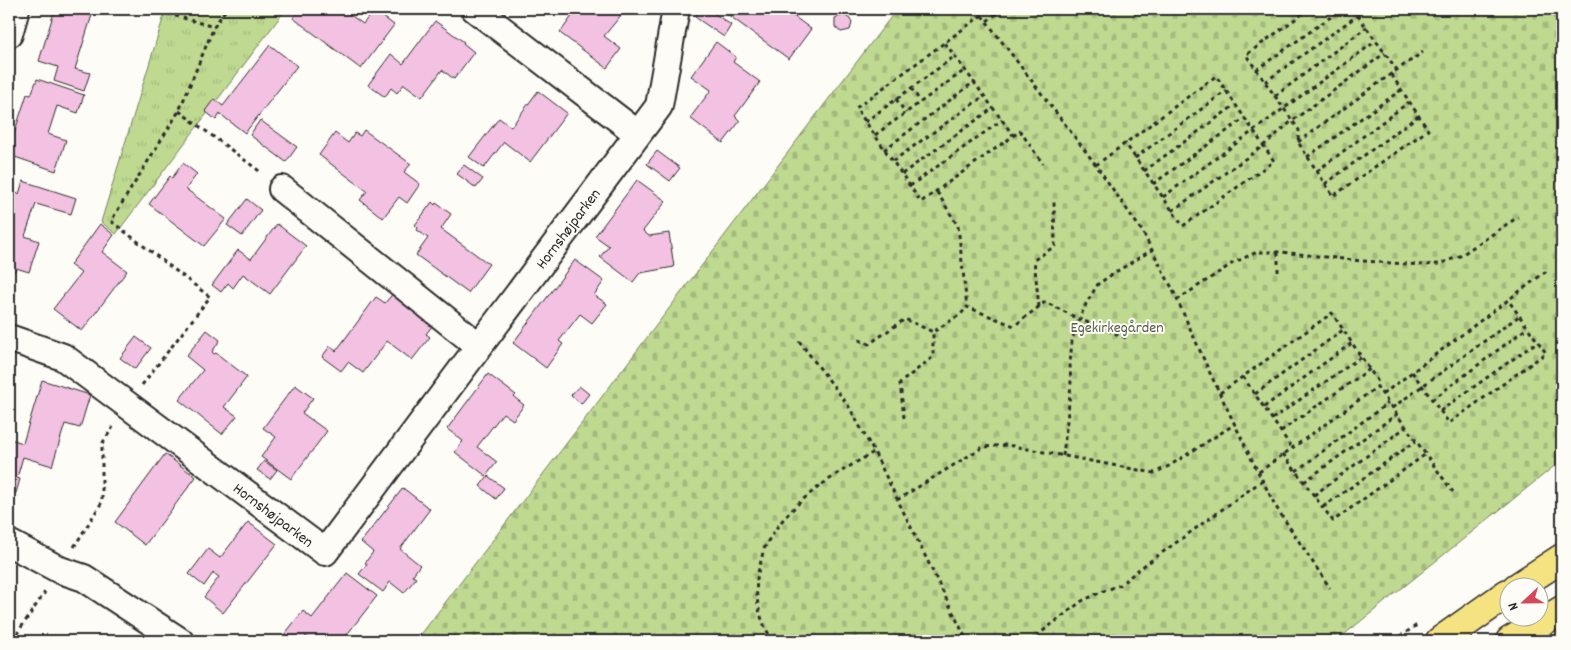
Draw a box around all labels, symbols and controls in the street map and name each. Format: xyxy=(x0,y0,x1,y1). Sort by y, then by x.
street label: Hornshøjparken xyxy=(531,184,607,275)
park label: Egekirkegården xyxy=(1070,317,1164,340)
street label: Hornshøjparken xyxy=(227,478,318,554)
north arrow xyxy=(1498,578,1548,628)
text: N xyxy=(1503,599,1524,613)

